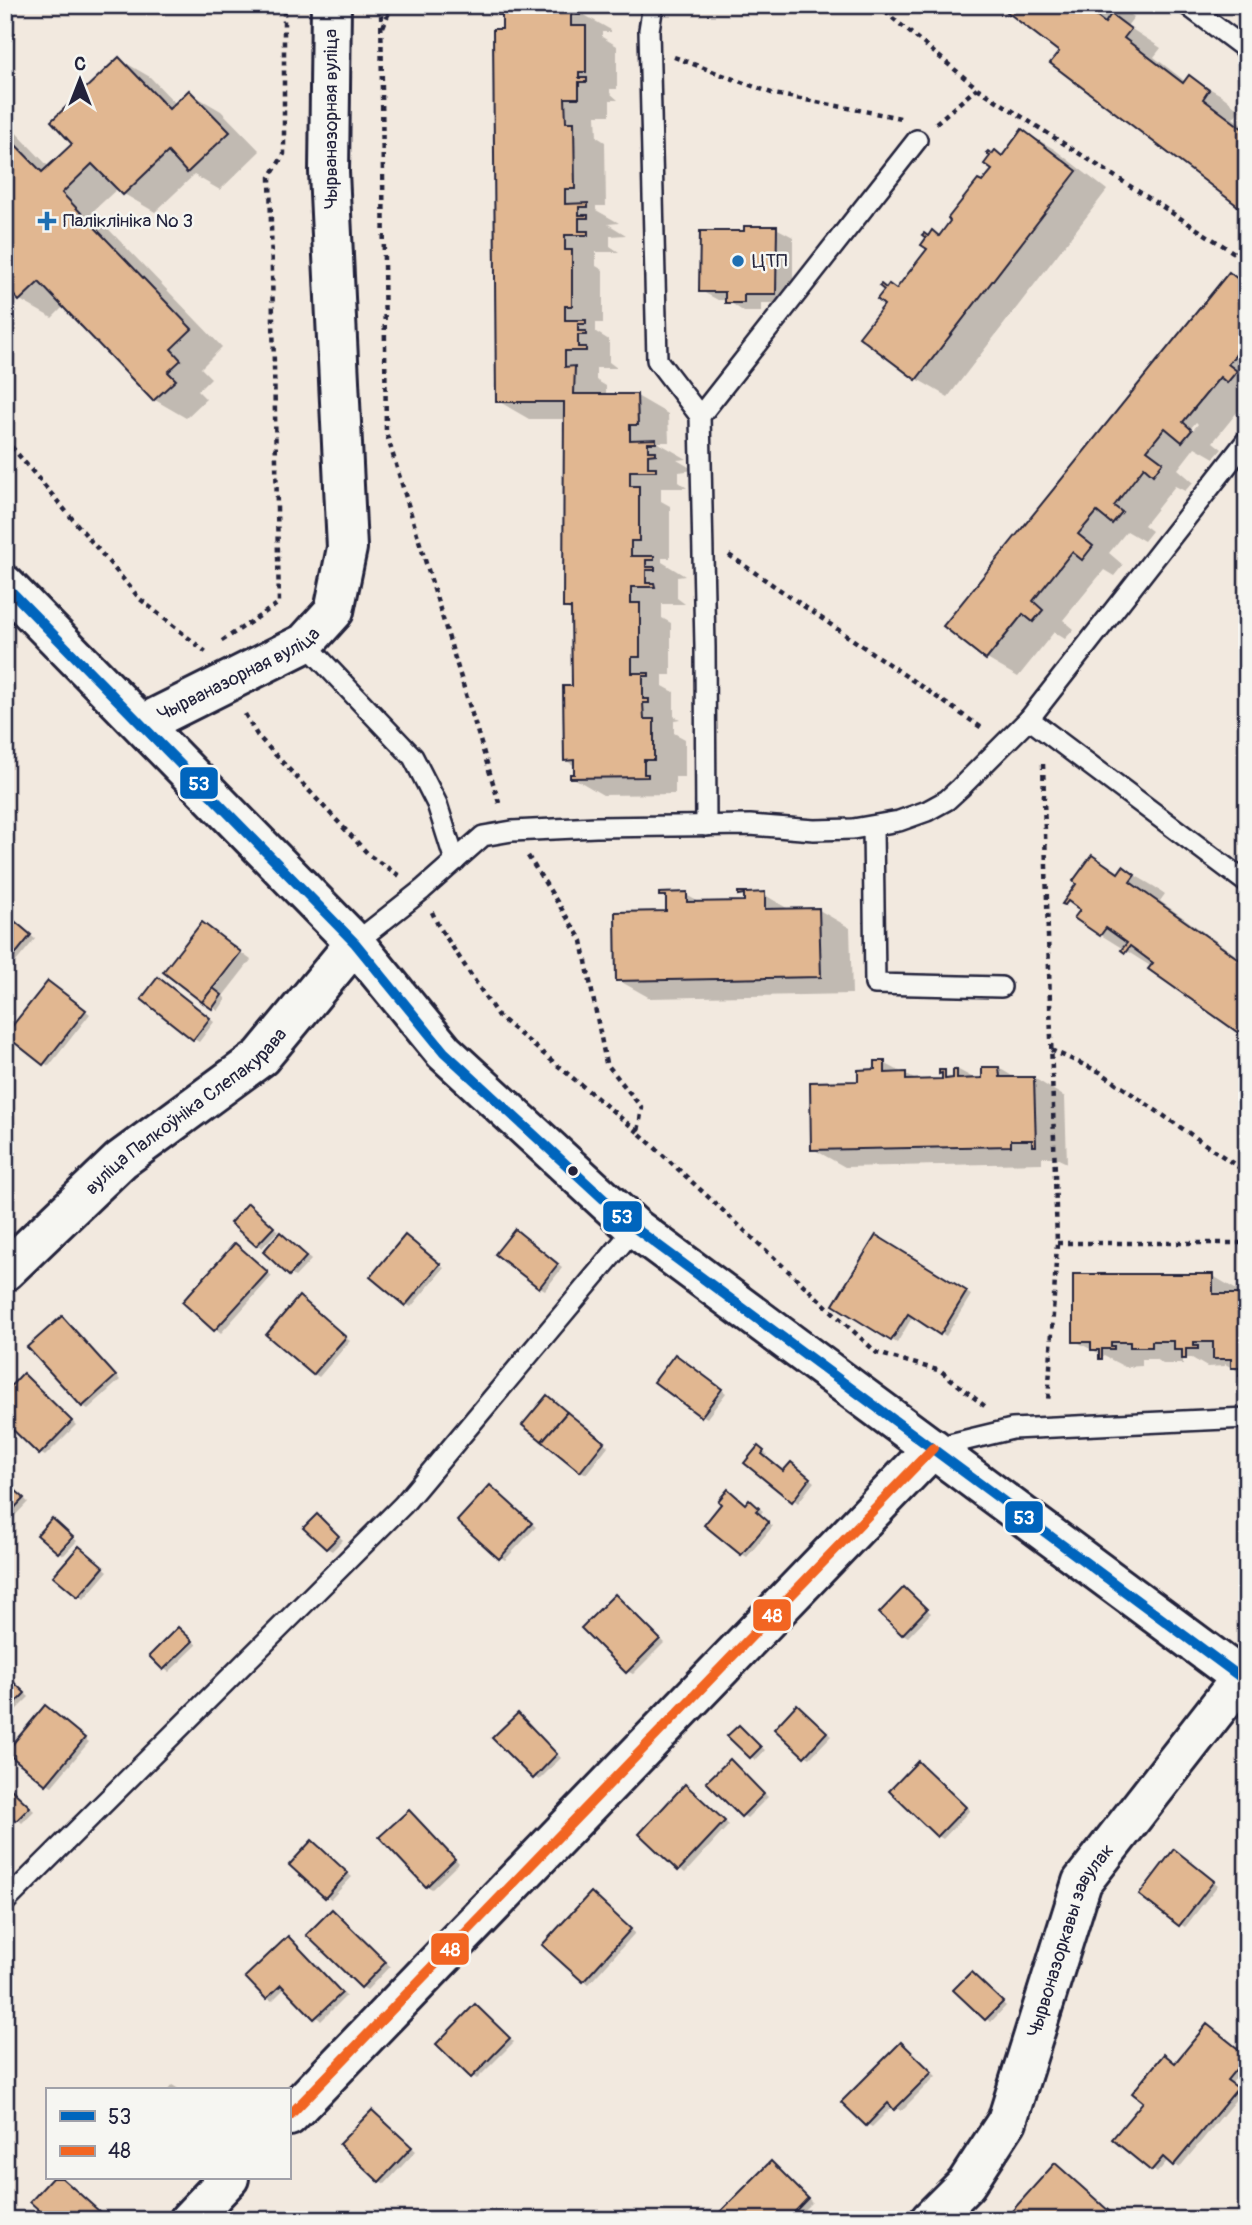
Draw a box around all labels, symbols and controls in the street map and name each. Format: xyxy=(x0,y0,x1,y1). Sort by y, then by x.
street label: Чырваназорная вуліца xyxy=(319,29,343,209)
north arrow xyxy=(46,46,116,116)
text: С xyxy=(74,52,86,76)
place label: Паліклініка № 3 xyxy=(63,209,193,233)
marker: Паліклініка № 3 xyxy=(37,211,57,231)
place label: ЦТП xyxy=(752,249,787,273)
marker: ЦТП xyxy=(730,253,746,269)
street label: Чырваназорная вуліца xyxy=(154,622,325,727)
line badge: 53 xyxy=(179,766,219,800)
text: 53 xyxy=(189,772,209,796)
street label: вуліца Палкоўніка Слепакурава xyxy=(80,1023,292,1200)
unlabelled marker xyxy=(566,1164,580,1178)
line badge: 53 xyxy=(602,1200,643,1233)
text: 53 xyxy=(612,1205,632,1229)
line badge: 53 xyxy=(1004,1500,1044,1534)
text: 53 xyxy=(1014,1506,1034,1530)
line badge: 48 xyxy=(752,1598,792,1632)
text: 48 xyxy=(762,1604,783,1628)
street label: Чырвоназоркавы завулак xyxy=(1022,1839,1119,2040)
line badge: 48 xyxy=(430,1932,470,1966)
text: 48 xyxy=(440,1938,461,1962)
legend xyxy=(46,2088,290,2180)
text: 53 xyxy=(108,2104,131,2131)
text: 48 xyxy=(108,2138,131,2165)

